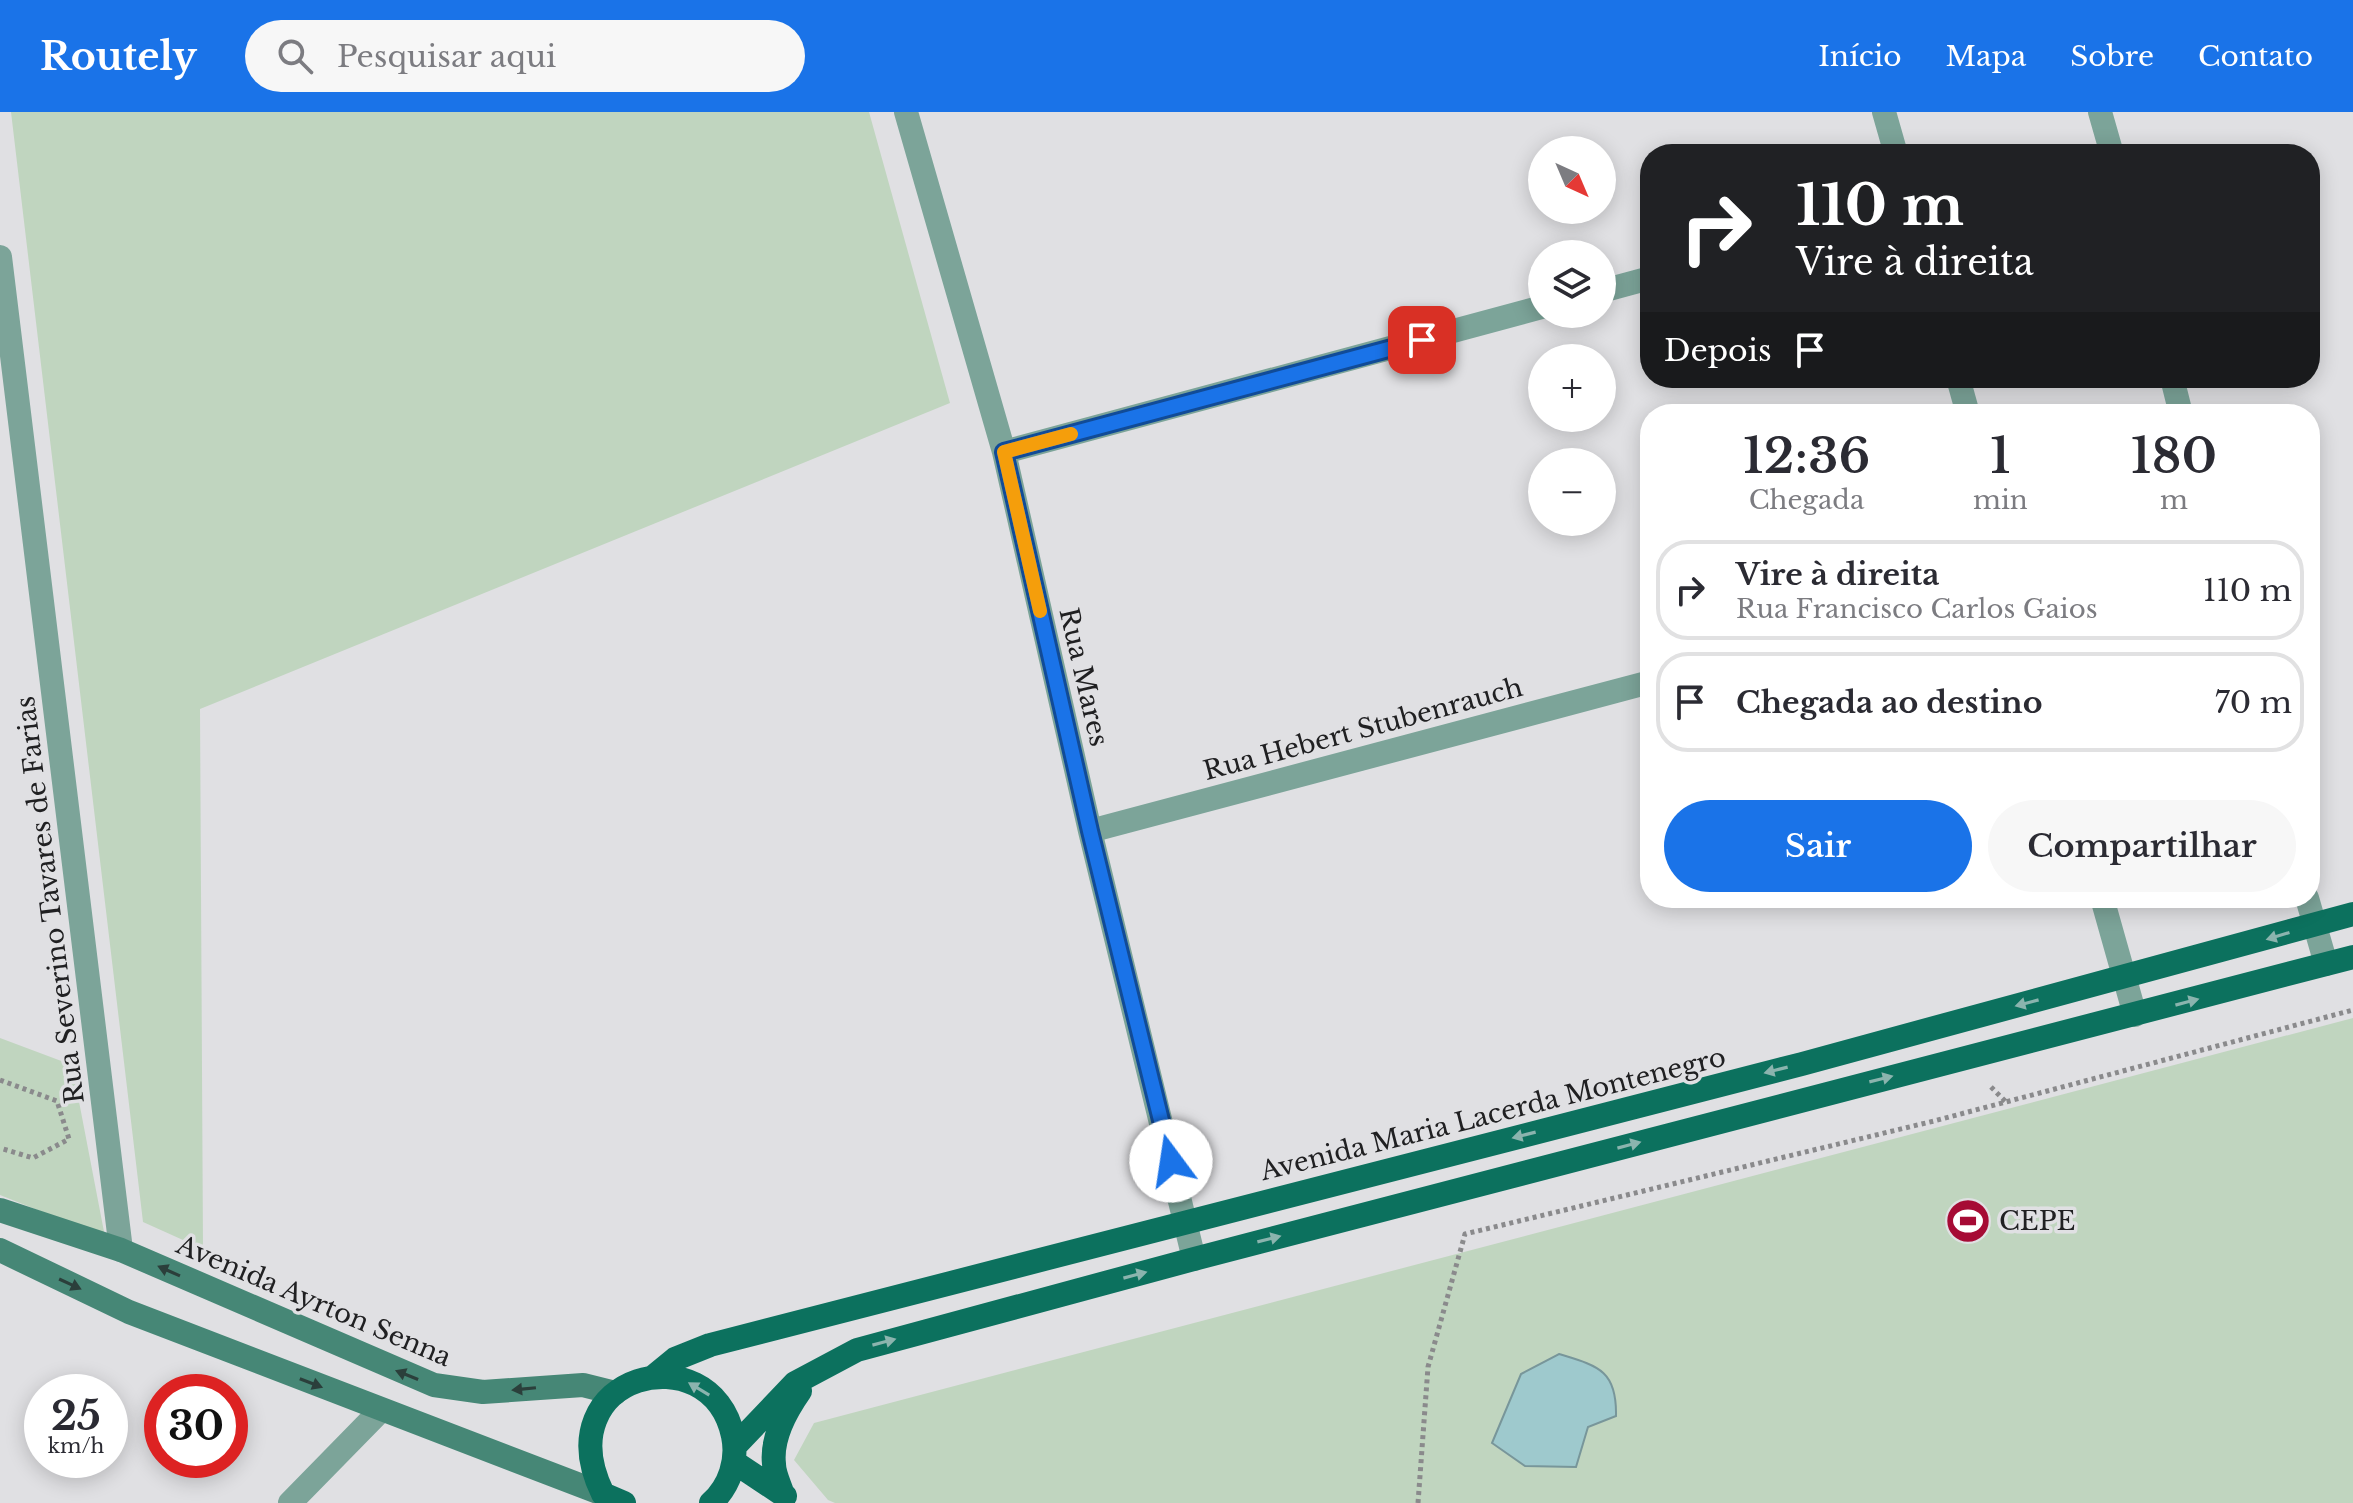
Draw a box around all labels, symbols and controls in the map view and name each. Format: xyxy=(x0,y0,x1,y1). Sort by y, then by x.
search box xyxy=(245,20,805,92)
text: Routely xyxy=(40,33,197,80)
icon: search xyxy=(273,34,317,78)
text: Pesquisar aqui xyxy=(337,38,556,75)
text: Início xyxy=(1818,39,1902,74)
text: Mapa xyxy=(1946,39,2026,74)
text: Sobre xyxy=(2070,39,2154,74)
text: Contato xyxy=(2198,39,2313,74)
north arrow xyxy=(1528,136,1616,224)
map controls xyxy=(1528,136,1616,536)
text: 110 m xyxy=(1796,171,1964,240)
icon: right xyxy=(1664,176,1768,280)
button: layers xyxy=(1528,240,1616,328)
text: Vire à direita xyxy=(1796,240,2034,285)
pin xyxy=(1388,306,1456,374)
icon: arrive xyxy=(1400,318,1444,362)
icon: arrive xyxy=(1788,328,1832,372)
text: Depois xyxy=(1664,332,1772,369)
button: + xyxy=(1528,344,1616,432)
text: 12:36 xyxy=(1743,426,1870,486)
text: 1 xyxy=(1990,426,2011,486)
text: 180 xyxy=(2130,426,2217,486)
button: − xyxy=(1528,448,1616,536)
text: Chegada xyxy=(1749,484,1864,516)
text: min xyxy=(1973,484,2028,516)
text: m xyxy=(2160,484,2188,516)
text: Vire à direita xyxy=(1736,556,1940,593)
icon: right xyxy=(1668,568,1712,612)
text: 110 m xyxy=(2203,572,2292,609)
text: Rua Francisco Carlos Gaios xyxy=(1736,593,2097,625)
street label: Rua Mares xyxy=(1053,605,1115,749)
street label: Rua Hebert Stubenrauch xyxy=(1200,671,1526,787)
icon: arrive xyxy=(1668,680,1712,724)
text: Chegada ao destino xyxy=(1736,684,2042,721)
text: 70 m xyxy=(2215,684,2292,721)
street label: Rua Severino Tavares de Farias xyxy=(9,694,91,1106)
button: Sair xyxy=(1664,800,1972,892)
button: Compartilhar xyxy=(1988,800,2296,892)
one-way arrow xyxy=(2266,930,2290,943)
one-way arrow xyxy=(2174,995,2199,1007)
one-way arrow xyxy=(2014,998,2039,1010)
street label: Avenida Maria Lacerda Montenegro xyxy=(1256,1041,1729,1188)
one-way arrow xyxy=(1763,1065,1788,1077)
one-way arrow xyxy=(1868,1073,1893,1085)
position arrow xyxy=(1129,1119,1213,1203)
one-way arrow xyxy=(1511,1129,1536,1141)
one-way arrow xyxy=(1617,1139,1642,1151)
sports icon: CEPE xyxy=(1944,1197,1992,1245)
place label: CEPE xyxy=(1999,1205,2075,1237)
street label: Avenida Ayrton Senna xyxy=(171,1228,457,1374)
one-way arrow xyxy=(1257,1233,1282,1245)
one-way arrow xyxy=(157,1265,181,1278)
one-way arrow xyxy=(1123,1268,1148,1280)
one-way arrow xyxy=(59,1277,82,1291)
one-way arrow xyxy=(872,1336,897,1348)
one-way arrow xyxy=(395,1368,419,1381)
speed limit sign: 30 xyxy=(144,1374,248,1478)
one-way arrow xyxy=(299,1376,323,1389)
one-way arrow xyxy=(688,1382,710,1396)
one-way arrow xyxy=(511,1383,536,1396)
text: 25 xyxy=(51,1391,101,1441)
text: km/h xyxy=(48,1434,104,1458)

